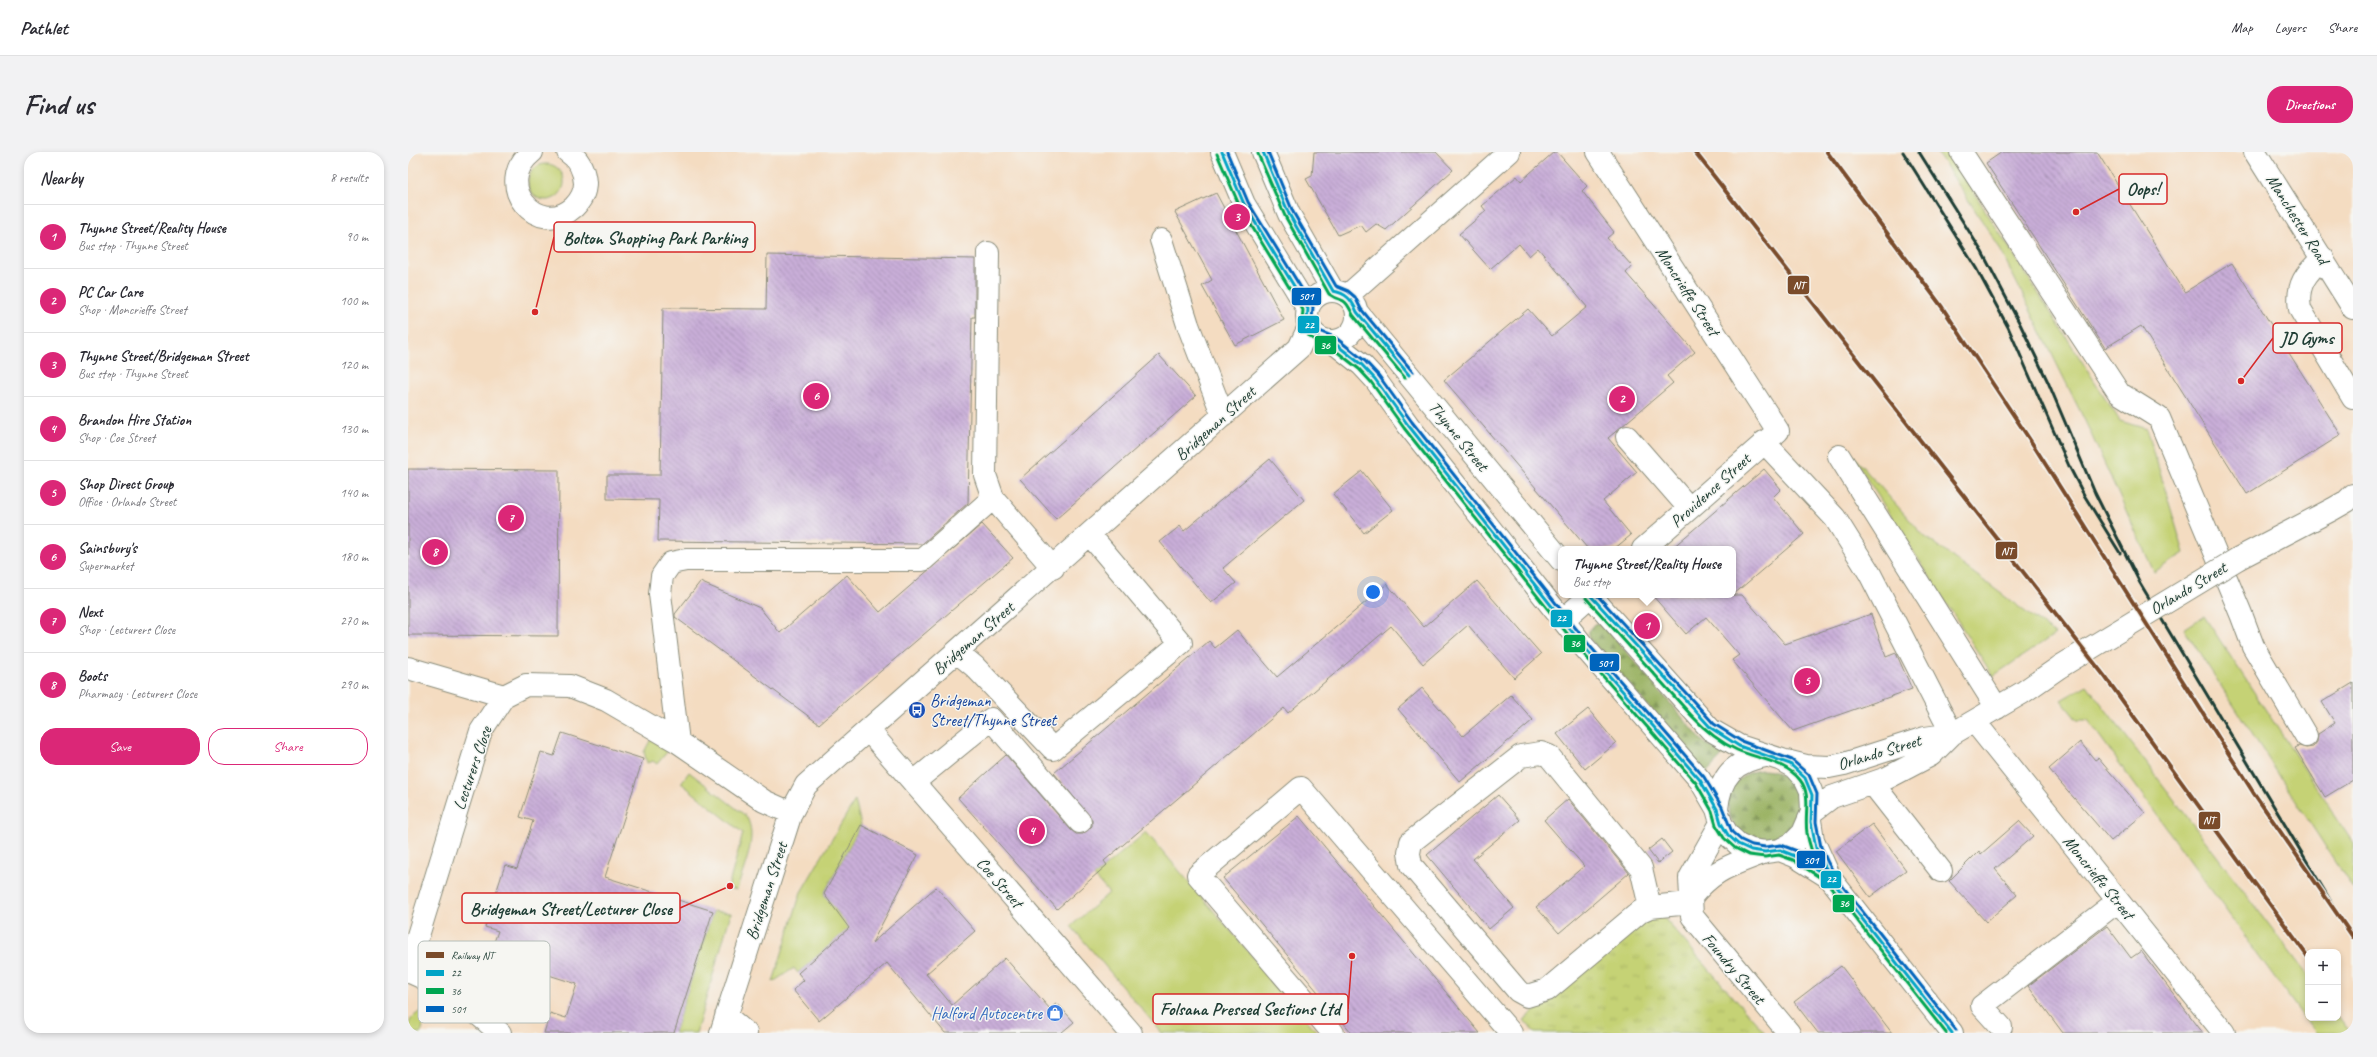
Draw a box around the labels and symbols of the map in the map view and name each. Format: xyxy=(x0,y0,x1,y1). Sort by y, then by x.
street label: Manchester Road xyxy=(2262,170,2335,270)
callout: Oops! xyxy=(2119,174,2167,204)
text: Oops! xyxy=(2127,178,2164,200)
pin: 3 xyxy=(1224,202,1250,232)
callout: Bolton Shopping Park Parking xyxy=(554,222,755,252)
text: Bolton Shopping Park Parking xyxy=(563,227,749,249)
street label: Moncrieffe Street xyxy=(1651,243,1725,342)
line badge: NT xyxy=(1787,275,1810,295)
text: NT xyxy=(1793,278,1808,292)
line badge: 501 xyxy=(1291,287,1322,306)
text: 501 xyxy=(1299,289,1314,303)
line badge: 22 xyxy=(1297,315,1320,334)
text: 22 xyxy=(1304,318,1315,332)
callout: JD Gyms xyxy=(2273,323,2342,353)
text: JD Gyms xyxy=(2278,327,2335,349)
line badge: 36 xyxy=(1314,335,1337,355)
text: 36 xyxy=(1320,338,1331,352)
street label: Bridgeman Street xyxy=(1171,380,1262,465)
pin: 6 xyxy=(803,381,829,411)
pin: 2 xyxy=(1609,384,1635,414)
street label: Thynne Street xyxy=(1424,397,1495,477)
street label: Providence Street xyxy=(1666,447,1757,532)
pin: 7 xyxy=(498,503,524,533)
pin: 8 xyxy=(422,537,448,567)
line badge: NT xyxy=(1995,541,2018,560)
text: NT xyxy=(2001,544,2016,558)
street label: Orlando Street xyxy=(2146,556,2233,620)
your location xyxy=(1363,582,1383,602)
street label: Bridgeman Street xyxy=(928,596,1020,680)
line badge: 22 xyxy=(1550,609,1573,628)
text: 22 xyxy=(1556,611,1567,625)
pin: 1 xyxy=(1634,611,1660,641)
line badge: 36 xyxy=(1563,634,1586,653)
text: 36 xyxy=(1570,636,1581,650)
line badge: 501 xyxy=(1589,653,1620,672)
text: 501 xyxy=(1598,656,1613,670)
pin: 5 xyxy=(1794,666,1820,696)
place label: Bridgeman Street/Thynne Street xyxy=(930,690,1058,731)
bus stop icon: Bridgeman Street/Thynne Street xyxy=(907,700,927,720)
street label: Lecturers Close xyxy=(448,722,497,813)
street label: Orlando Street xyxy=(1835,729,1926,775)
line badge: NT xyxy=(2198,811,2221,830)
text: NT xyxy=(2203,813,2218,827)
pin: 4 xyxy=(1019,816,1045,846)
street label: Moncrieffe Street xyxy=(2058,831,2140,925)
street label: Bridgeman Street xyxy=(741,837,793,943)
line badge: 501 xyxy=(1796,850,1826,869)
street label: Coe Street xyxy=(972,853,1029,914)
text: 501 xyxy=(1804,853,1819,867)
line badge: 22 xyxy=(1820,870,1842,889)
text: 22 xyxy=(1826,872,1837,886)
callout: Bridgeman Street/Lecturer Close xyxy=(462,893,680,923)
line badge: 36 xyxy=(1832,894,1855,913)
text: 36 xyxy=(1839,896,1850,910)
text: Bridgeman Street/Lecturer Close xyxy=(470,898,674,920)
street label: Foundry Street xyxy=(1698,928,1771,1010)
legend xyxy=(418,941,550,1023)
text: Railway NT xyxy=(451,948,497,962)
text: 22 xyxy=(451,966,462,980)
text: 36 xyxy=(451,984,462,998)
callout: Folsana Pressed Sections Ltd xyxy=(1153,994,1348,1024)
text: Folsana Pressed Sections Ltd xyxy=(1160,998,1343,1020)
text: 501 xyxy=(451,1002,467,1016)
place label: Halford Autocentre xyxy=(931,1003,1043,1024)
shop icon: Halford Autocentre xyxy=(1045,1003,1065,1023)

